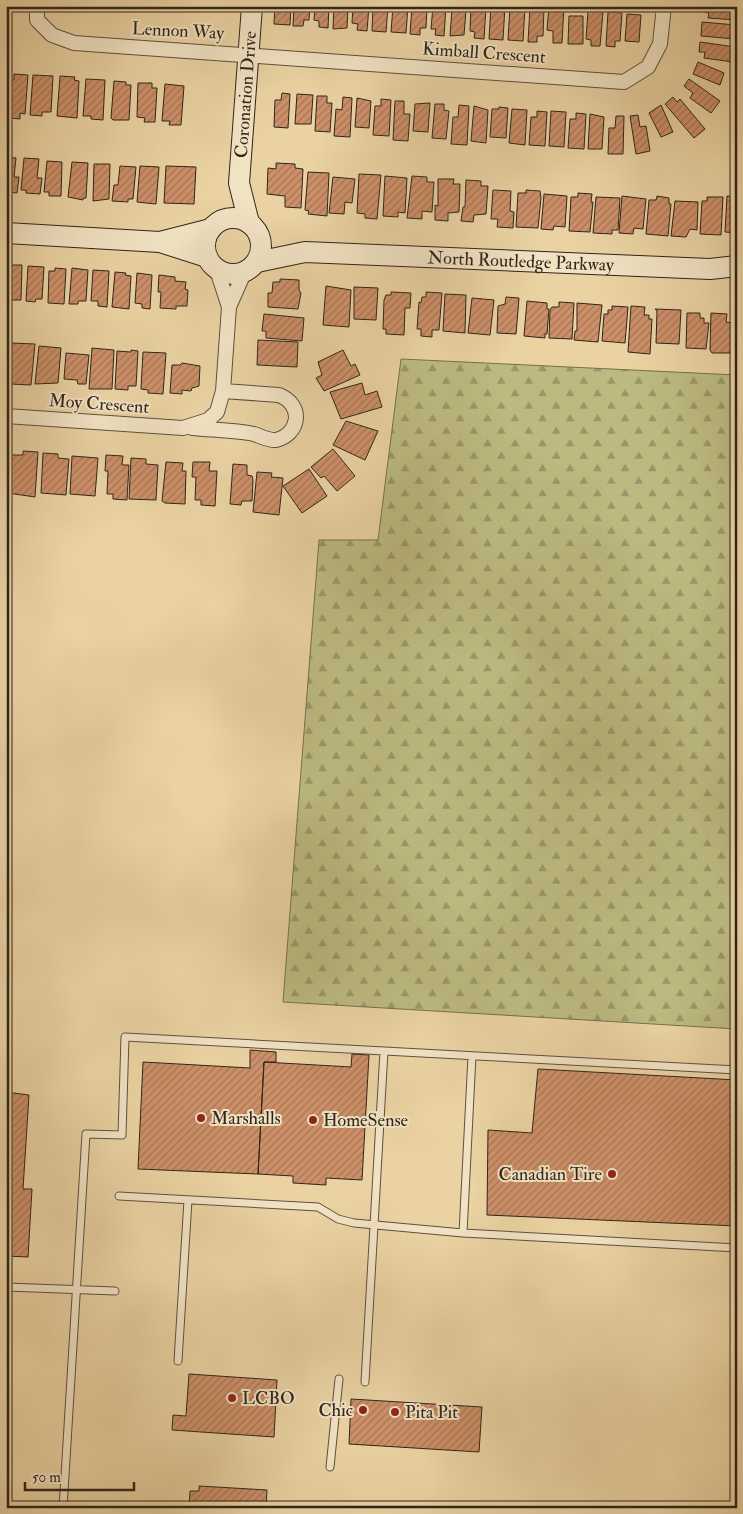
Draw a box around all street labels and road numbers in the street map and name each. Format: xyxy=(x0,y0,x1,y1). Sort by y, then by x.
street label: Lennon Way xyxy=(131,17,226,45)
street label: Coronation Drive xyxy=(229,30,262,159)
street label: Kimball Crescent xyxy=(422,37,547,69)
street label: North Routledge Parkway xyxy=(427,246,616,277)
street label: Moy Crescent xyxy=(48,389,150,419)

